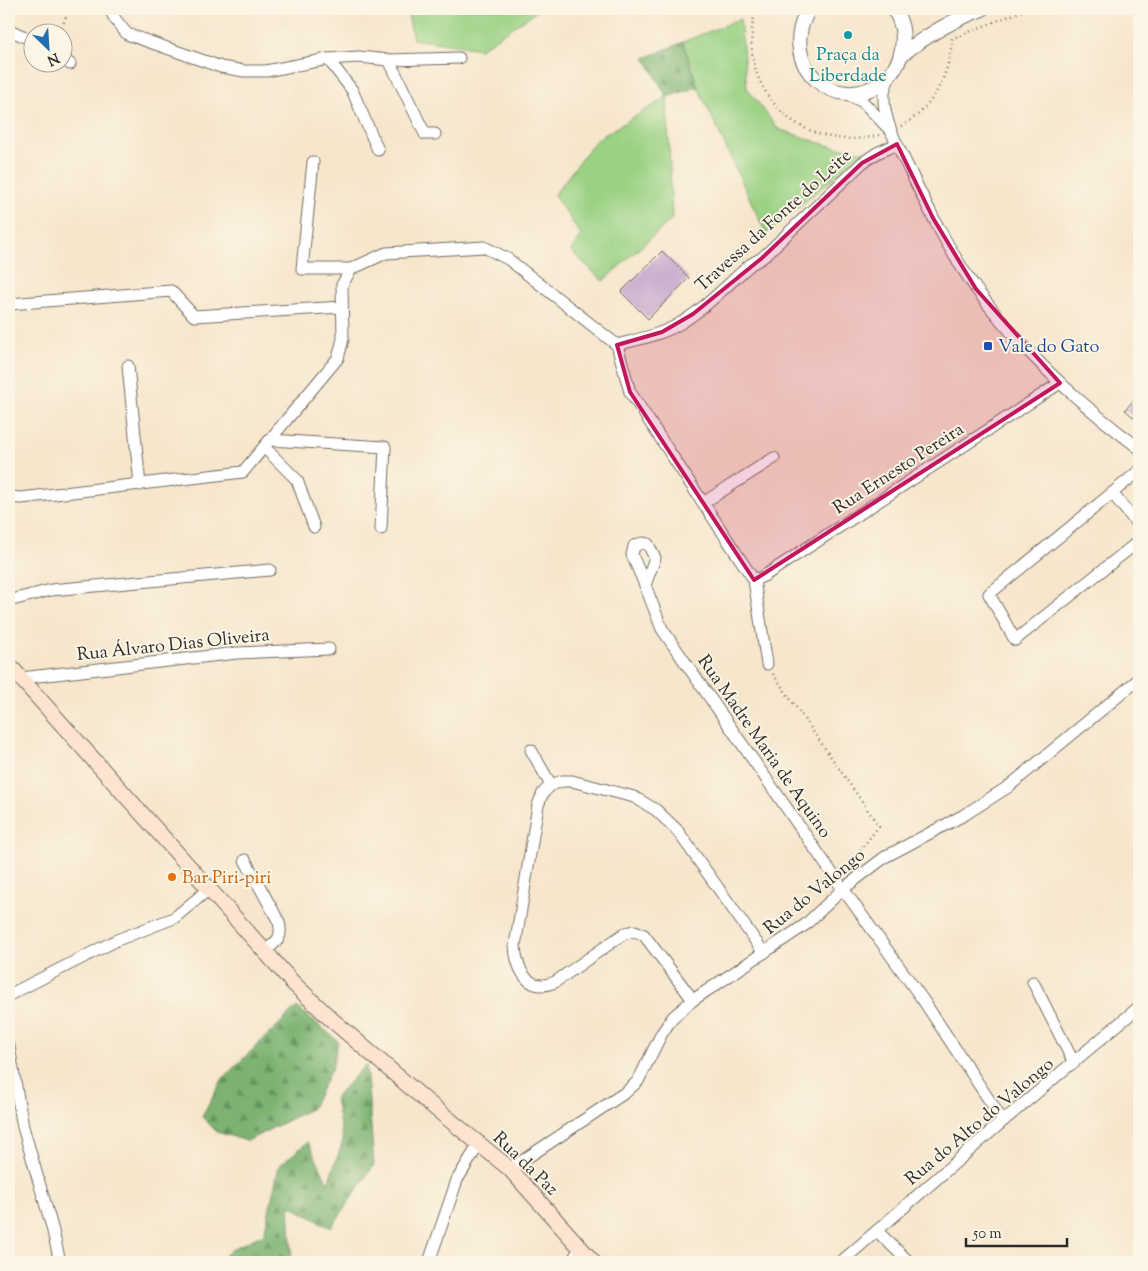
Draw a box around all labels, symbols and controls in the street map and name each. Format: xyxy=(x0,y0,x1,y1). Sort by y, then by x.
north arrow xyxy=(22,22,72,72)
marker: Praça da Liberdade xyxy=(842,29,854,41)
place label: Praça da Liberdade xyxy=(809,43,887,90)
text: N xyxy=(43,47,62,69)
street label: Travessa da Fonte do Leite xyxy=(690,144,858,299)
place label: Vale do Gato xyxy=(998,335,1099,361)
marker: Vale do Gato xyxy=(982,340,994,352)
street label: Rua Ernesto Pereira xyxy=(829,418,970,522)
street label: Rua Álvaro Dias Oliveira xyxy=(76,623,271,669)
street label: Rua Madre Maria de Aquino xyxy=(690,650,837,844)
street label: Rua do Valongo xyxy=(759,843,872,942)
place label: Bar Piri-piri xyxy=(182,866,271,892)
marker: Bar Piri-piri xyxy=(166,871,178,883)
street label: Rua do Alto do Valongo xyxy=(900,1052,1060,1193)
street label: Rua da Paz xyxy=(486,1127,563,1202)
scale bar xyxy=(966,1216,1067,1248)
text: 50 m xyxy=(972,1224,1002,1245)

